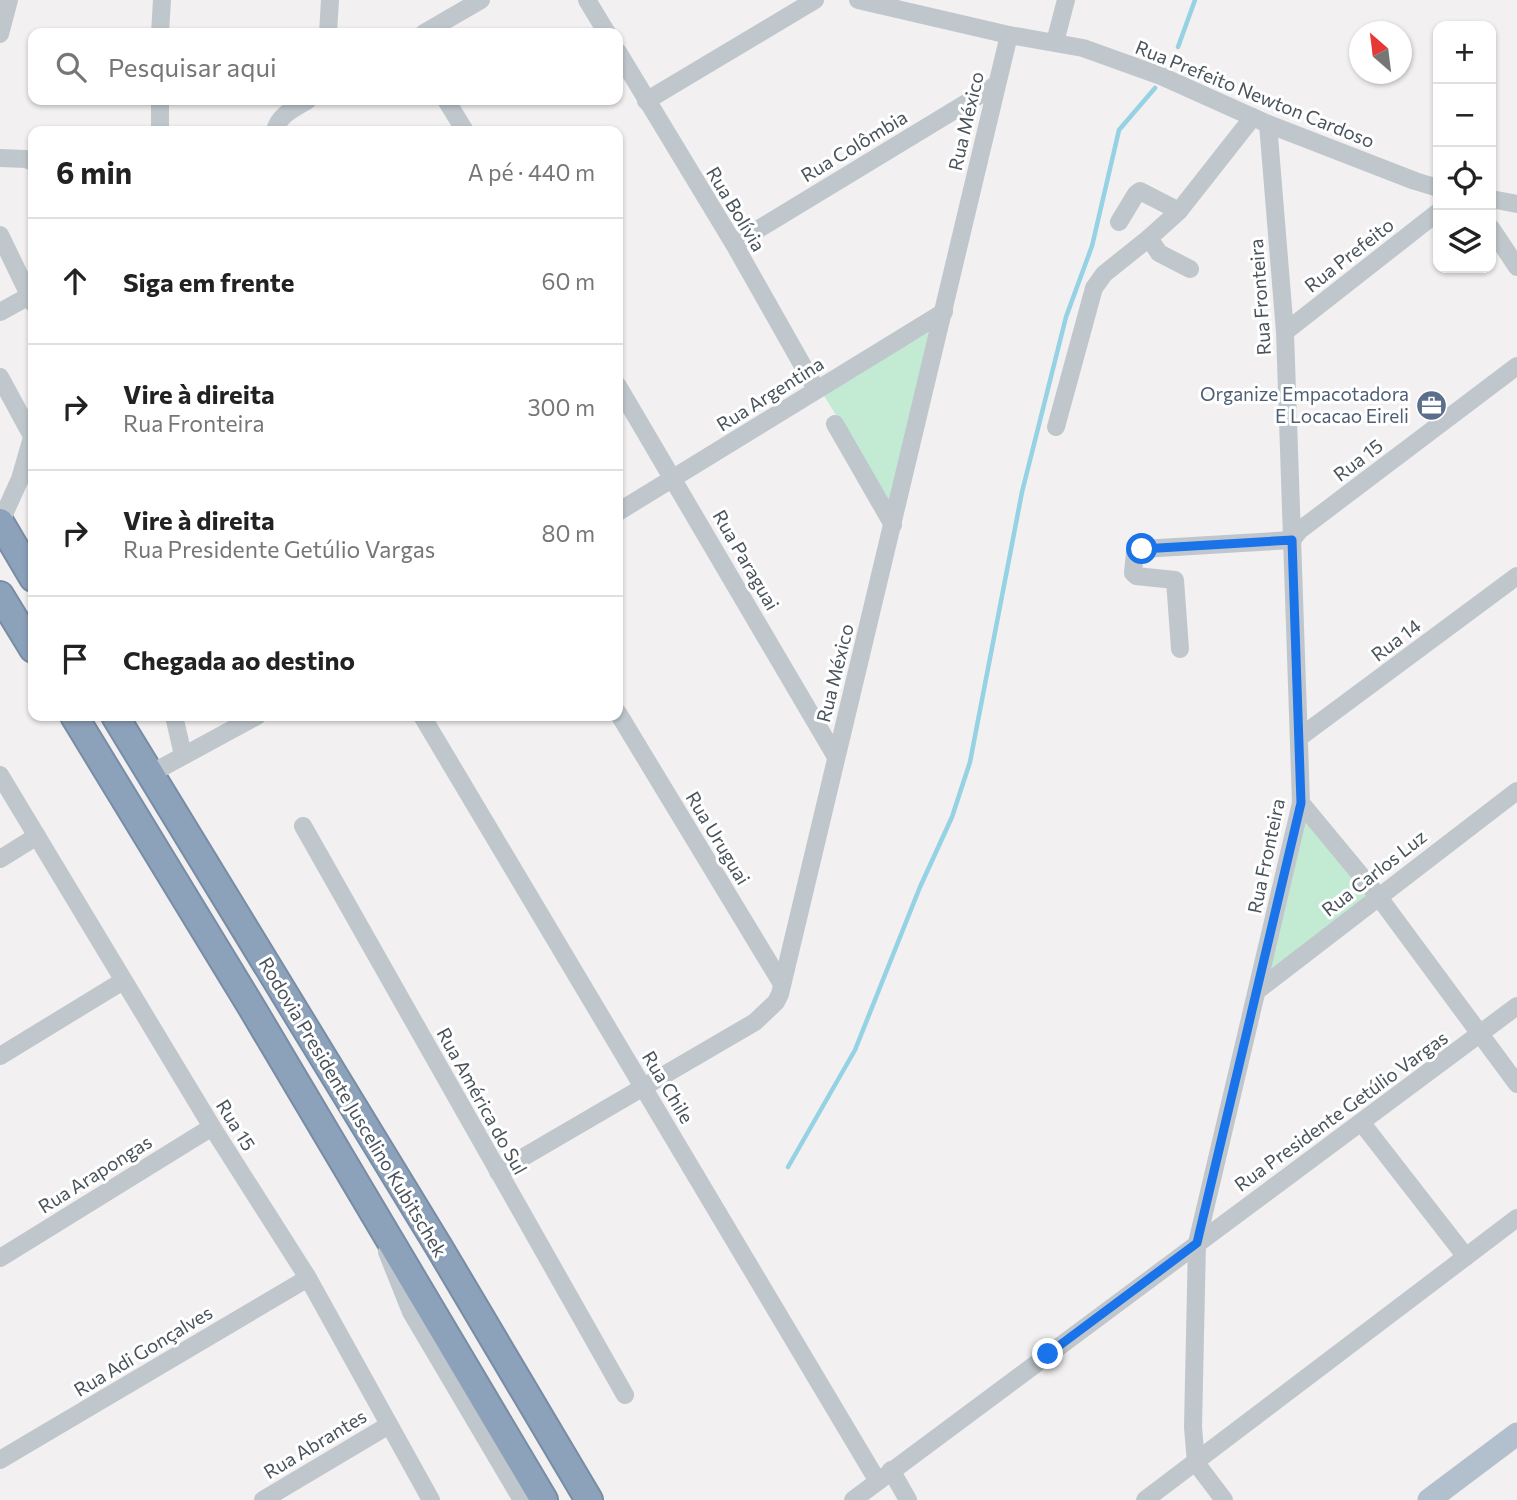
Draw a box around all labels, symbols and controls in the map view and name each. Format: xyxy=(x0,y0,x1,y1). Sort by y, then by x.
north arrow xyxy=(1349,21,1412,84)
map controls xyxy=(1433,21,1496,273)
button: + xyxy=(1433,21,1496,84)
search box xyxy=(28,28,623,105)
street label: Rua Prefeito Newton Cardoso xyxy=(1132,35,1378,152)
icon: search xyxy=(52,48,90,86)
text: Pesquisar aqui xyxy=(108,51,277,82)
street label: Rua México xyxy=(943,69,988,173)
button: − xyxy=(1433,84,1496,147)
street label: Rua Colômbia xyxy=(796,105,911,186)
button: locate xyxy=(1433,147,1496,210)
text: 6 min xyxy=(56,153,132,190)
text: A pé · 440 m xyxy=(468,158,595,186)
street label: Rua Bolívia xyxy=(702,162,771,255)
button: layers xyxy=(1433,210,1496,273)
street label: Rua Prefeito xyxy=(1300,213,1398,297)
street label: Rua Fronteira xyxy=(1244,238,1275,356)
icon: ahead xyxy=(56,262,94,300)
text: Siga em frente xyxy=(123,266,294,297)
text: 60 m xyxy=(542,267,595,295)
street label: Rua Argentina xyxy=(712,351,828,436)
text: Vire à direita xyxy=(123,378,275,409)
place label: Organize Empacotadora E Locacao Eireli xyxy=(1200,382,1409,427)
icon: right xyxy=(56,388,94,426)
office icon: Organize Empacotadora E Locacao Eireli xyxy=(1415,388,1449,422)
text: 300 m xyxy=(527,393,595,421)
text: Rua Fronteira xyxy=(123,409,264,437)
street label: Rua 15 xyxy=(1328,434,1387,486)
text: Vire à direita xyxy=(123,504,275,535)
street label: Rua Paraguai xyxy=(709,506,784,614)
icon: right xyxy=(56,514,94,552)
text: 80 m xyxy=(542,519,595,547)
route start xyxy=(1126,533,1157,564)
text: Rua Presidente Getúlio Vargas xyxy=(123,535,435,563)
street label: Rua 14 xyxy=(1366,613,1425,666)
street label: Rua México xyxy=(811,621,858,725)
icon: arrive xyxy=(56,640,94,678)
text: Chegada ao destino xyxy=(123,644,355,675)
street label: Rua Uruguai xyxy=(682,787,755,889)
street label: Rua Fronteira xyxy=(1242,796,1289,915)
street label: Rua Carlos Luz xyxy=(1317,825,1431,921)
street label: Rodovia Presidente Juscelino Kubitschek xyxy=(255,953,452,1261)
street label: Rua América do Sul xyxy=(432,1023,532,1178)
street label: Rua Presidente Getúlio Vargas xyxy=(1230,1025,1452,1196)
street label: Rua Chile xyxy=(638,1046,699,1127)
street label: Rua 15 xyxy=(212,1095,261,1155)
street label: Rua Arapongas xyxy=(34,1130,156,1218)
street label: Rua Adi Gonçalves xyxy=(69,1300,216,1401)
route end xyxy=(1032,1338,1063,1369)
street label: Rua Abrantes xyxy=(259,1404,370,1483)

